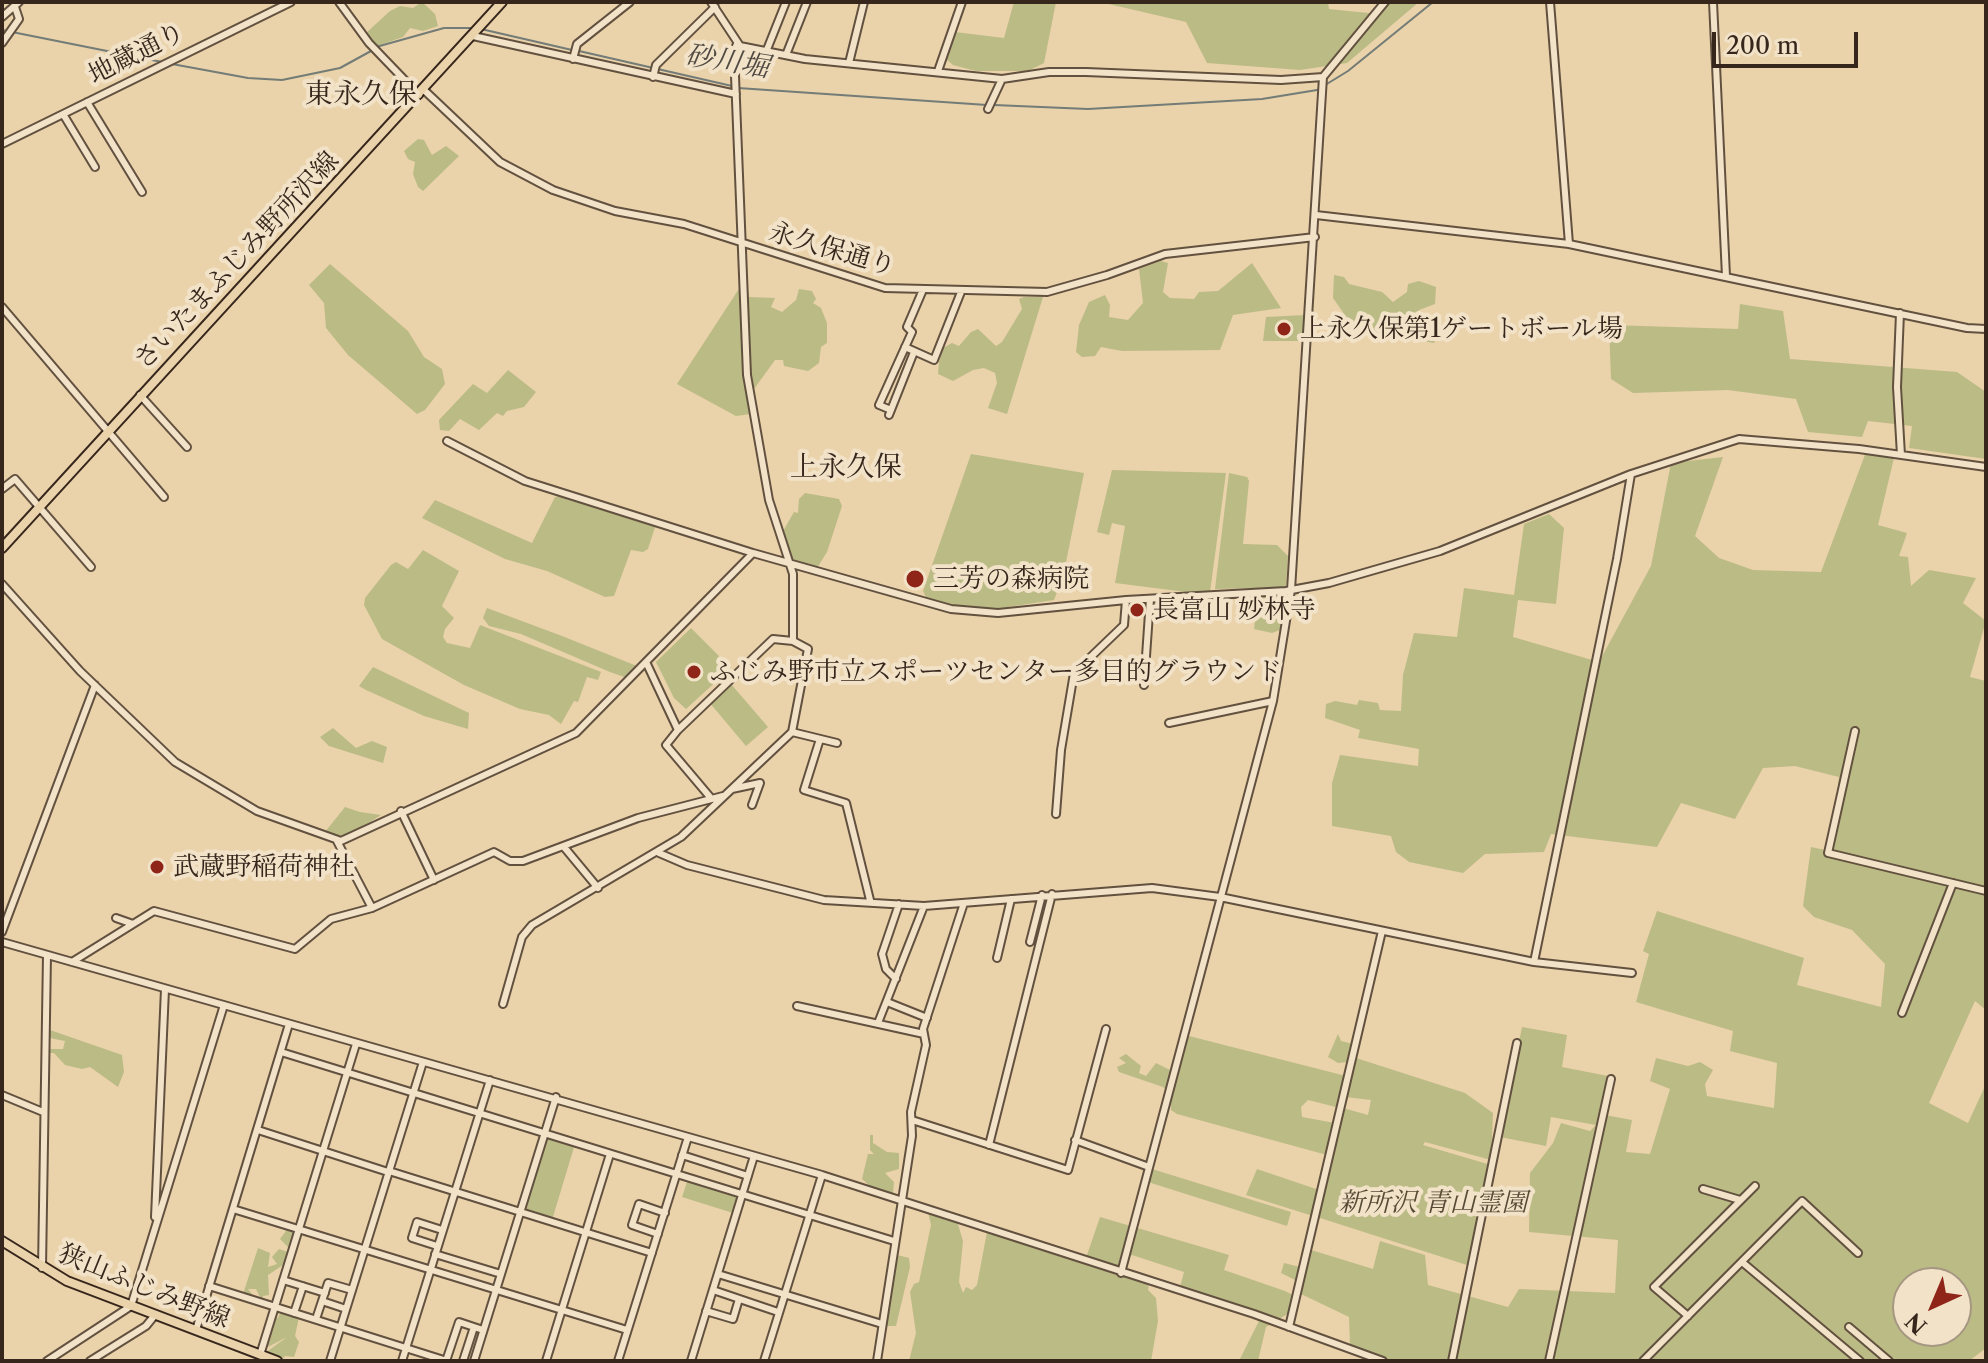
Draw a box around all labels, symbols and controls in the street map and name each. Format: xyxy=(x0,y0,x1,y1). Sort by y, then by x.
street label: 地蔵通り xyxy=(84,16,190,92)
scale bar xyxy=(1716,16,1862,66)
text: 200 m xyxy=(1726,31,1799,60)
water label: 砂川堀 xyxy=(683,39,771,85)
district label: 東永久保 xyxy=(305,78,417,112)
street label: さいたまふじみ野所沢線 xyxy=(128,146,346,376)
street label: 永久保通り xyxy=(765,217,899,283)
place label: 上永久保第1ゲートボール場 xyxy=(1300,313,1623,345)
marker: 上永久保第1ゲートボール場 xyxy=(1275,320,1293,338)
district label: 上永久保 xyxy=(790,451,902,485)
place label: 三芳の森病院 xyxy=(933,563,1089,595)
marker: 三芳の森病院 xyxy=(904,568,926,590)
place label: 長富山 妙林寺 xyxy=(1153,594,1316,626)
marker: 長富山 妙林寺 xyxy=(1128,601,1146,619)
place label: ふじみ野市⽴スポーツセンター多⽬的グラウンド xyxy=(710,656,1282,688)
marker: ふじみ野市⽴スポーツセンター多⽬的グラウンド xyxy=(685,663,703,681)
place label: 武蔵野稲荷神社 xyxy=(173,851,355,883)
marker: 武蔵野稲荷神社 xyxy=(148,858,166,876)
park label: 新所沢 青山霊園 xyxy=(1338,1187,1528,1219)
street label: 狭山ふじみ野線 xyxy=(54,1238,234,1336)
north arrow xyxy=(1892,1267,1972,1347)
text: N xyxy=(1900,1307,1933,1340)

